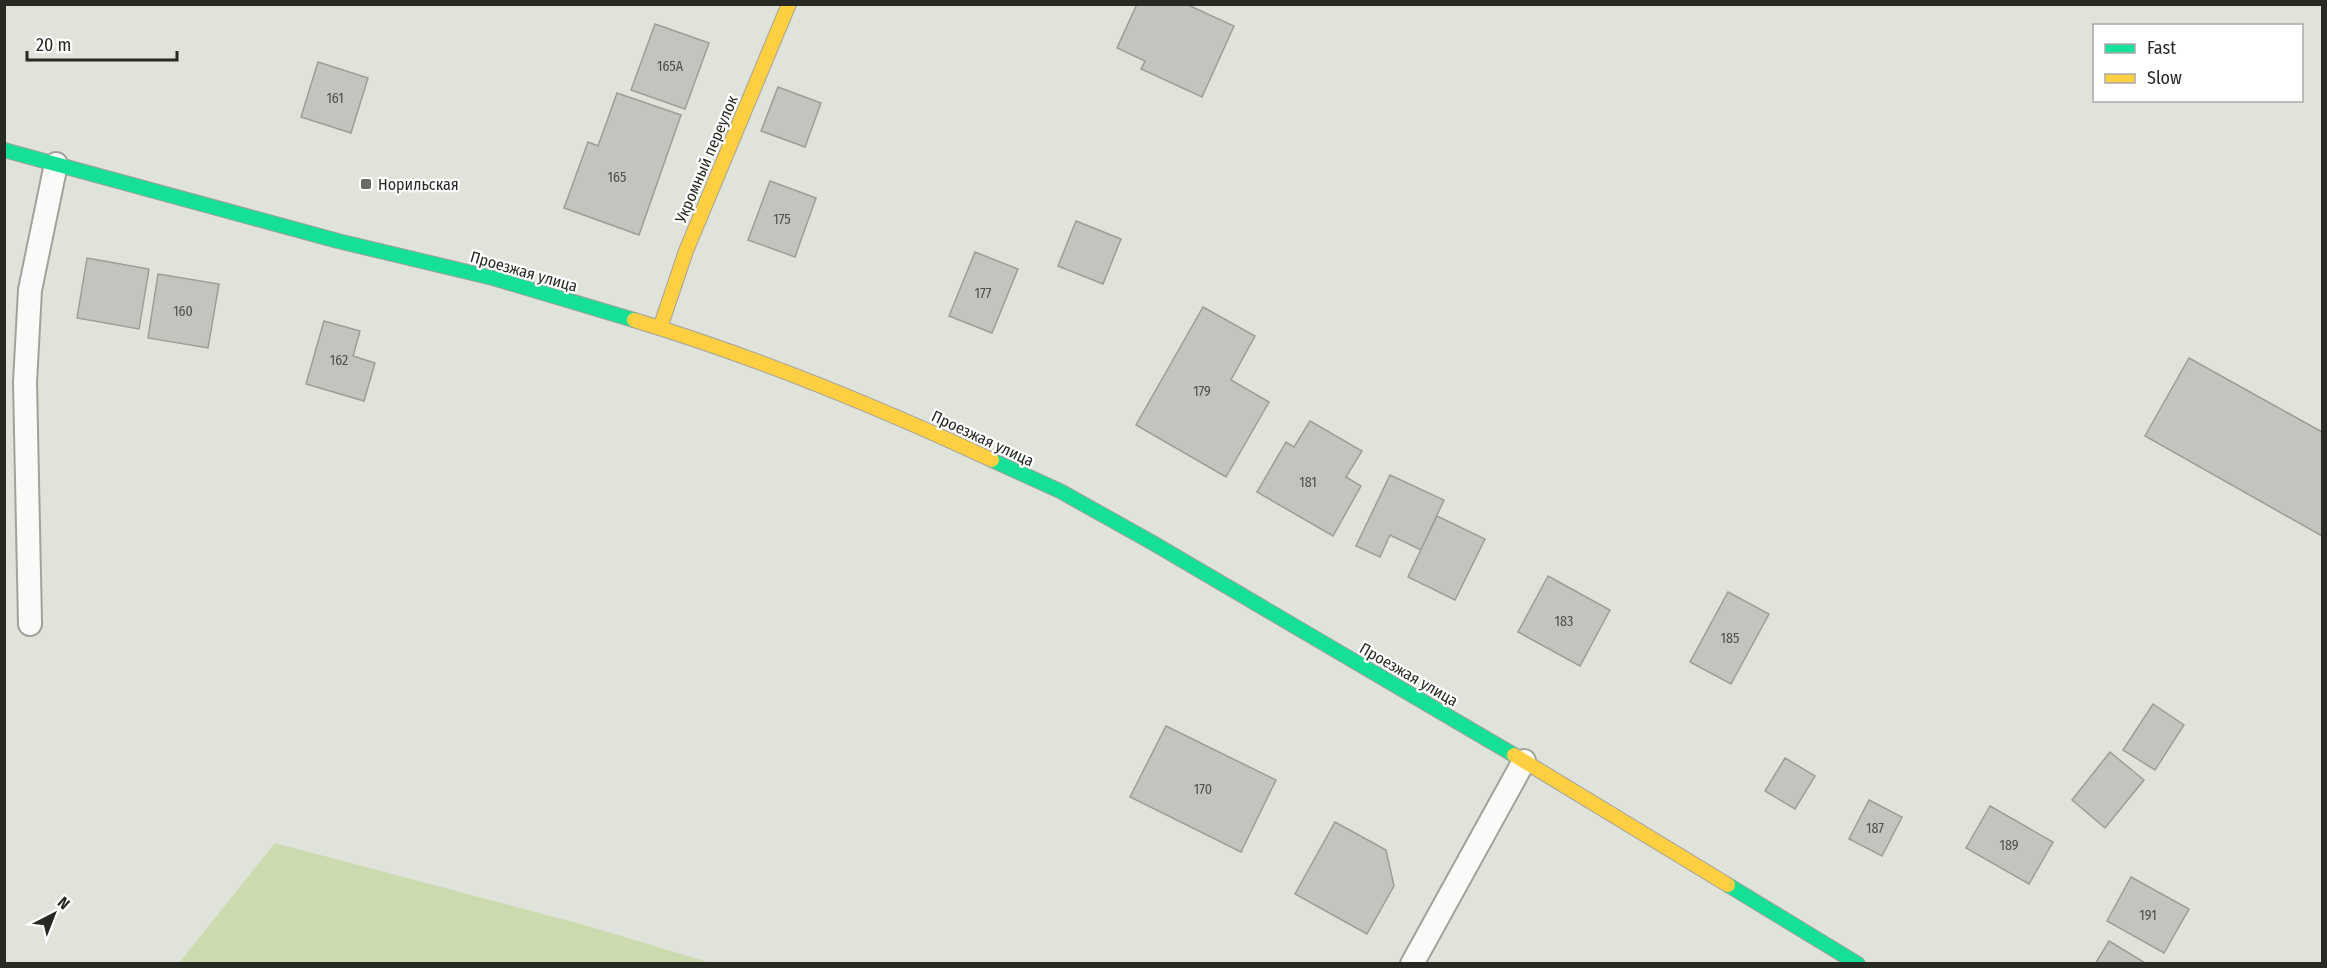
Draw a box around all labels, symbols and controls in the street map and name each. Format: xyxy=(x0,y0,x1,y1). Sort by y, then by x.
scale bar xyxy=(27,24,177,62)
legend xyxy=(2093,24,2303,102)
text: 20 m xyxy=(36,34,71,56)
text: Fast xyxy=(2147,37,2176,59)
house number: 165А xyxy=(657,58,684,75)
text: Slow xyxy=(2147,67,2182,89)
house number: 161 xyxy=(326,90,344,107)
street label: Укромный переулок xyxy=(671,92,742,227)
house number: 165 xyxy=(608,169,626,186)
place label: Норильская xyxy=(378,175,459,194)
marker: Норильская xyxy=(359,177,373,191)
house number: 175 xyxy=(773,211,791,228)
street label: Проезжая улица xyxy=(468,247,580,296)
house number: 177 xyxy=(975,285,992,302)
house number: 160 xyxy=(173,303,193,320)
house number: 162 xyxy=(330,352,348,369)
house number: 179 xyxy=(1193,383,1211,400)
street label: Проезжая улица xyxy=(929,406,1037,470)
house number: 181 xyxy=(1299,474,1317,491)
house number: 183 xyxy=(1555,613,1573,630)
house number: 185 xyxy=(1721,630,1739,647)
street label: Проезжая улица xyxy=(1356,639,1462,710)
house number: 170 xyxy=(1194,781,1212,798)
house number: 187 xyxy=(1866,820,1884,837)
house number: 189 xyxy=(1999,837,2019,854)
north arrow xyxy=(24,884,84,944)
text: N xyxy=(54,893,74,913)
house number: 191 xyxy=(2139,907,2157,924)

